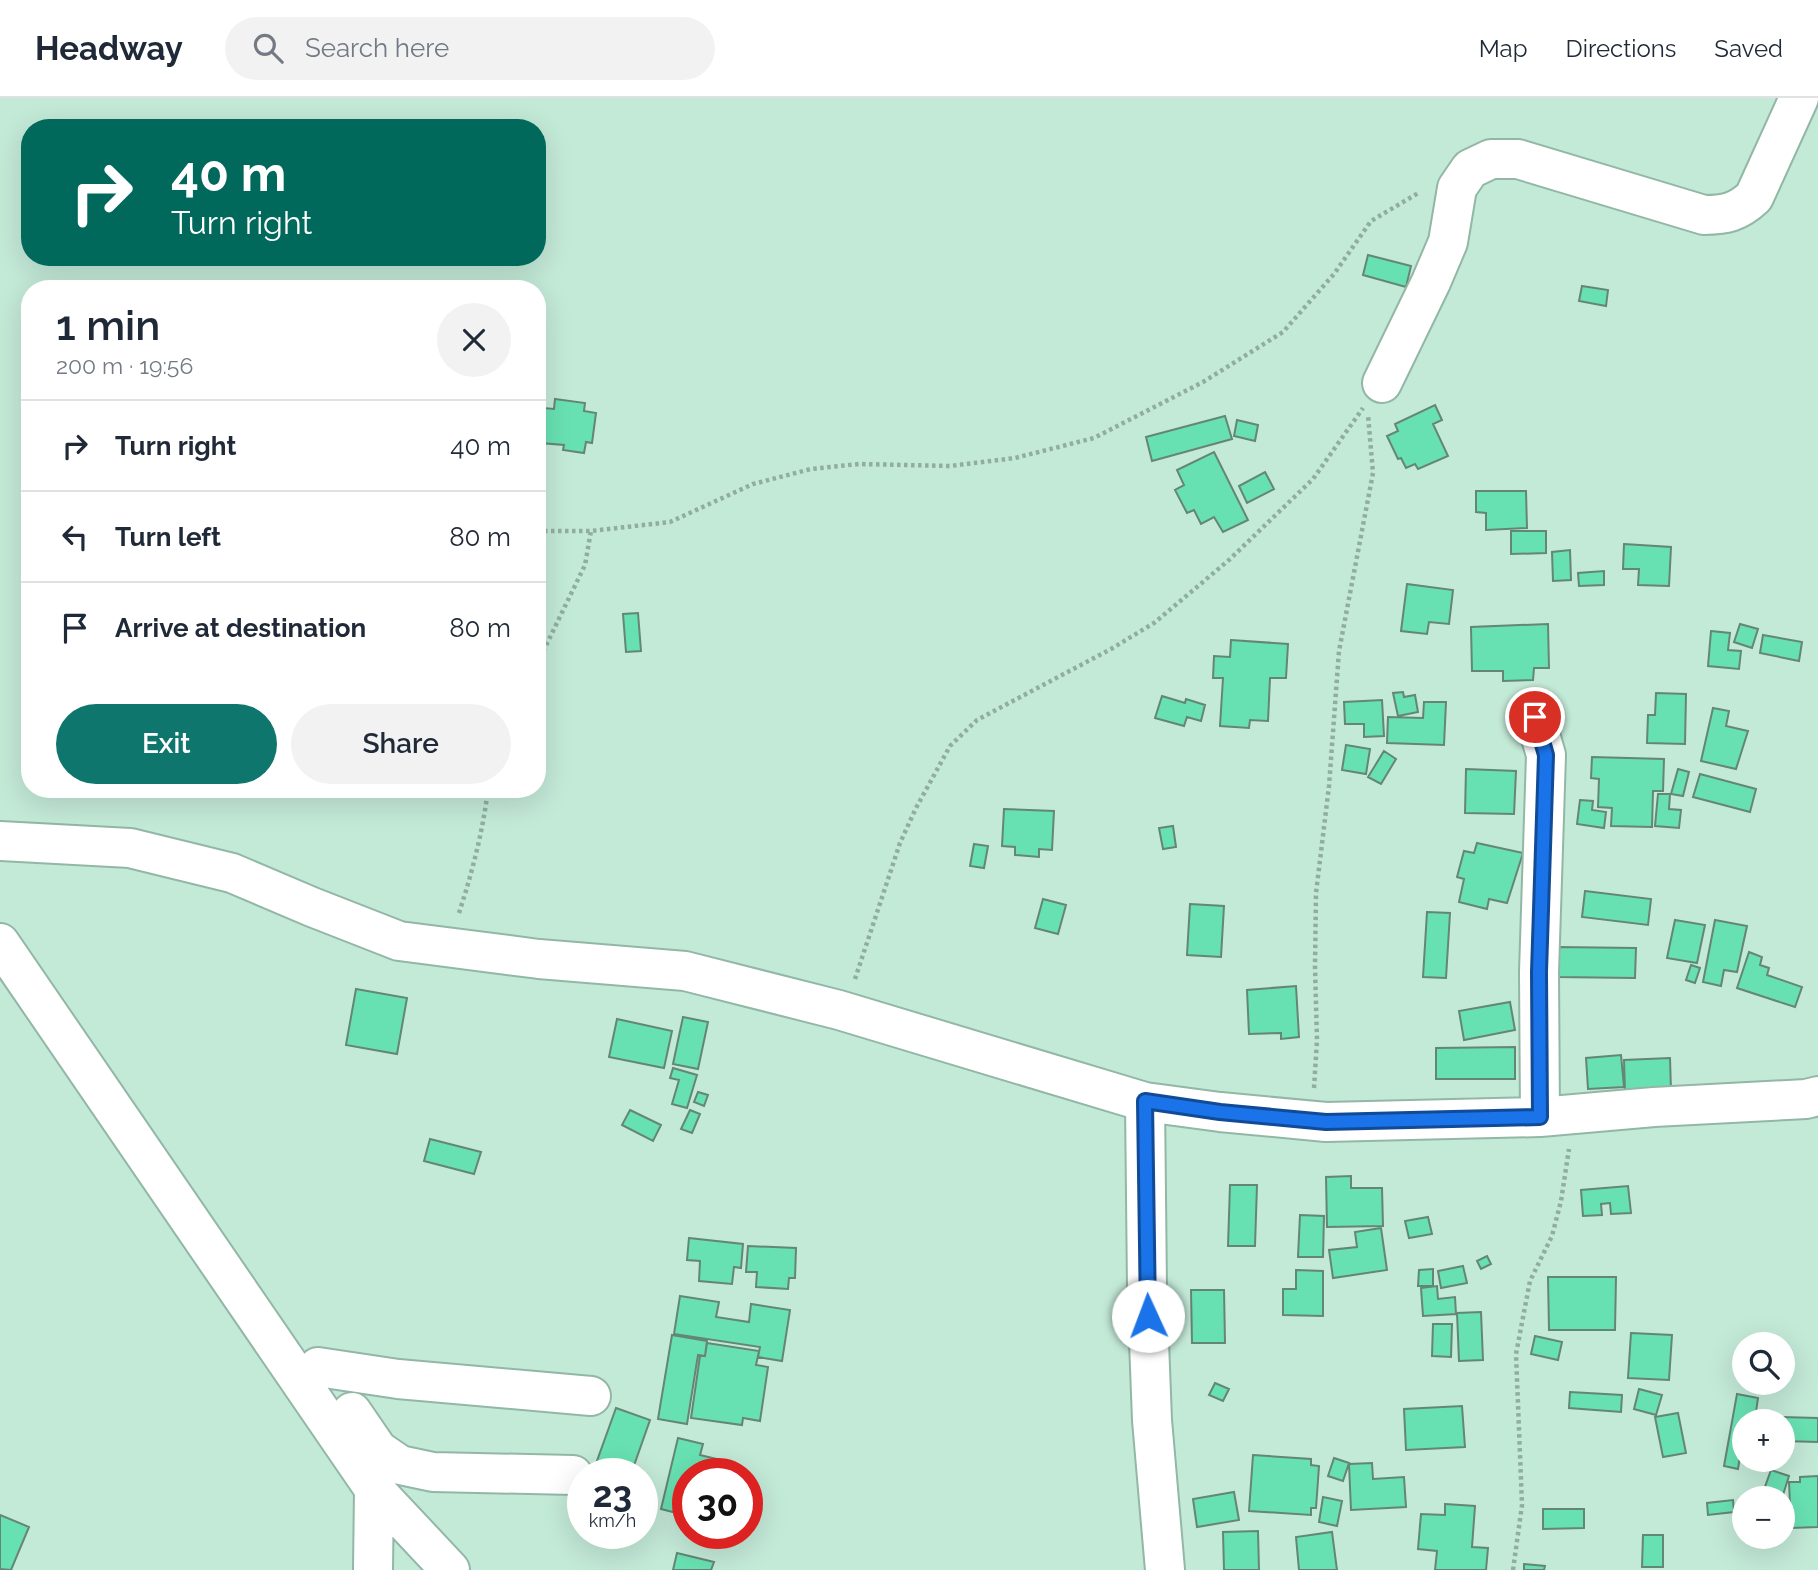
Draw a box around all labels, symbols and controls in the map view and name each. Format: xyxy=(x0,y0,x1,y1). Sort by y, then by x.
search box xyxy=(225,17,715,80)
text: Headway xyxy=(35,29,183,68)
icon: search xyxy=(249,29,287,67)
text: Search here xyxy=(305,33,449,63)
text: Map xyxy=(1479,34,1528,63)
text: Directions xyxy=(1566,34,1676,63)
text: Saved xyxy=(1714,34,1783,63)
text: 40 m xyxy=(171,145,286,202)
icon: right xyxy=(56,147,147,238)
text: Turn right xyxy=(171,204,312,241)
text: 1 min xyxy=(56,301,160,350)
button: close xyxy=(437,303,511,377)
text: 200 m · 19:56 xyxy=(56,352,193,379)
icon: right xyxy=(56,427,94,465)
text: Turn right xyxy=(115,431,236,461)
text: 40 m xyxy=(450,431,511,461)
icon: left xyxy=(56,518,94,556)
text: Turn left xyxy=(115,522,221,552)
text: 80 m xyxy=(449,522,511,552)
icon: arrive xyxy=(56,609,94,647)
text: Arrive at destination xyxy=(115,613,366,643)
text: 80 m xyxy=(449,613,511,643)
pin xyxy=(1505,687,1565,747)
icon: arrive xyxy=(1516,698,1554,736)
button: Exit xyxy=(56,704,277,784)
button: Share xyxy=(291,704,511,784)
position arrow xyxy=(1111,1279,1185,1353)
map controls xyxy=(1732,1332,1795,1549)
button: search xyxy=(1732,1332,1795,1395)
button: + xyxy=(1732,1409,1795,1472)
speed limit sign: 30 xyxy=(672,1458,763,1549)
text: 23 xyxy=(593,1474,632,1515)
button: − xyxy=(1732,1486,1795,1549)
text: km/h xyxy=(589,1510,636,1531)

